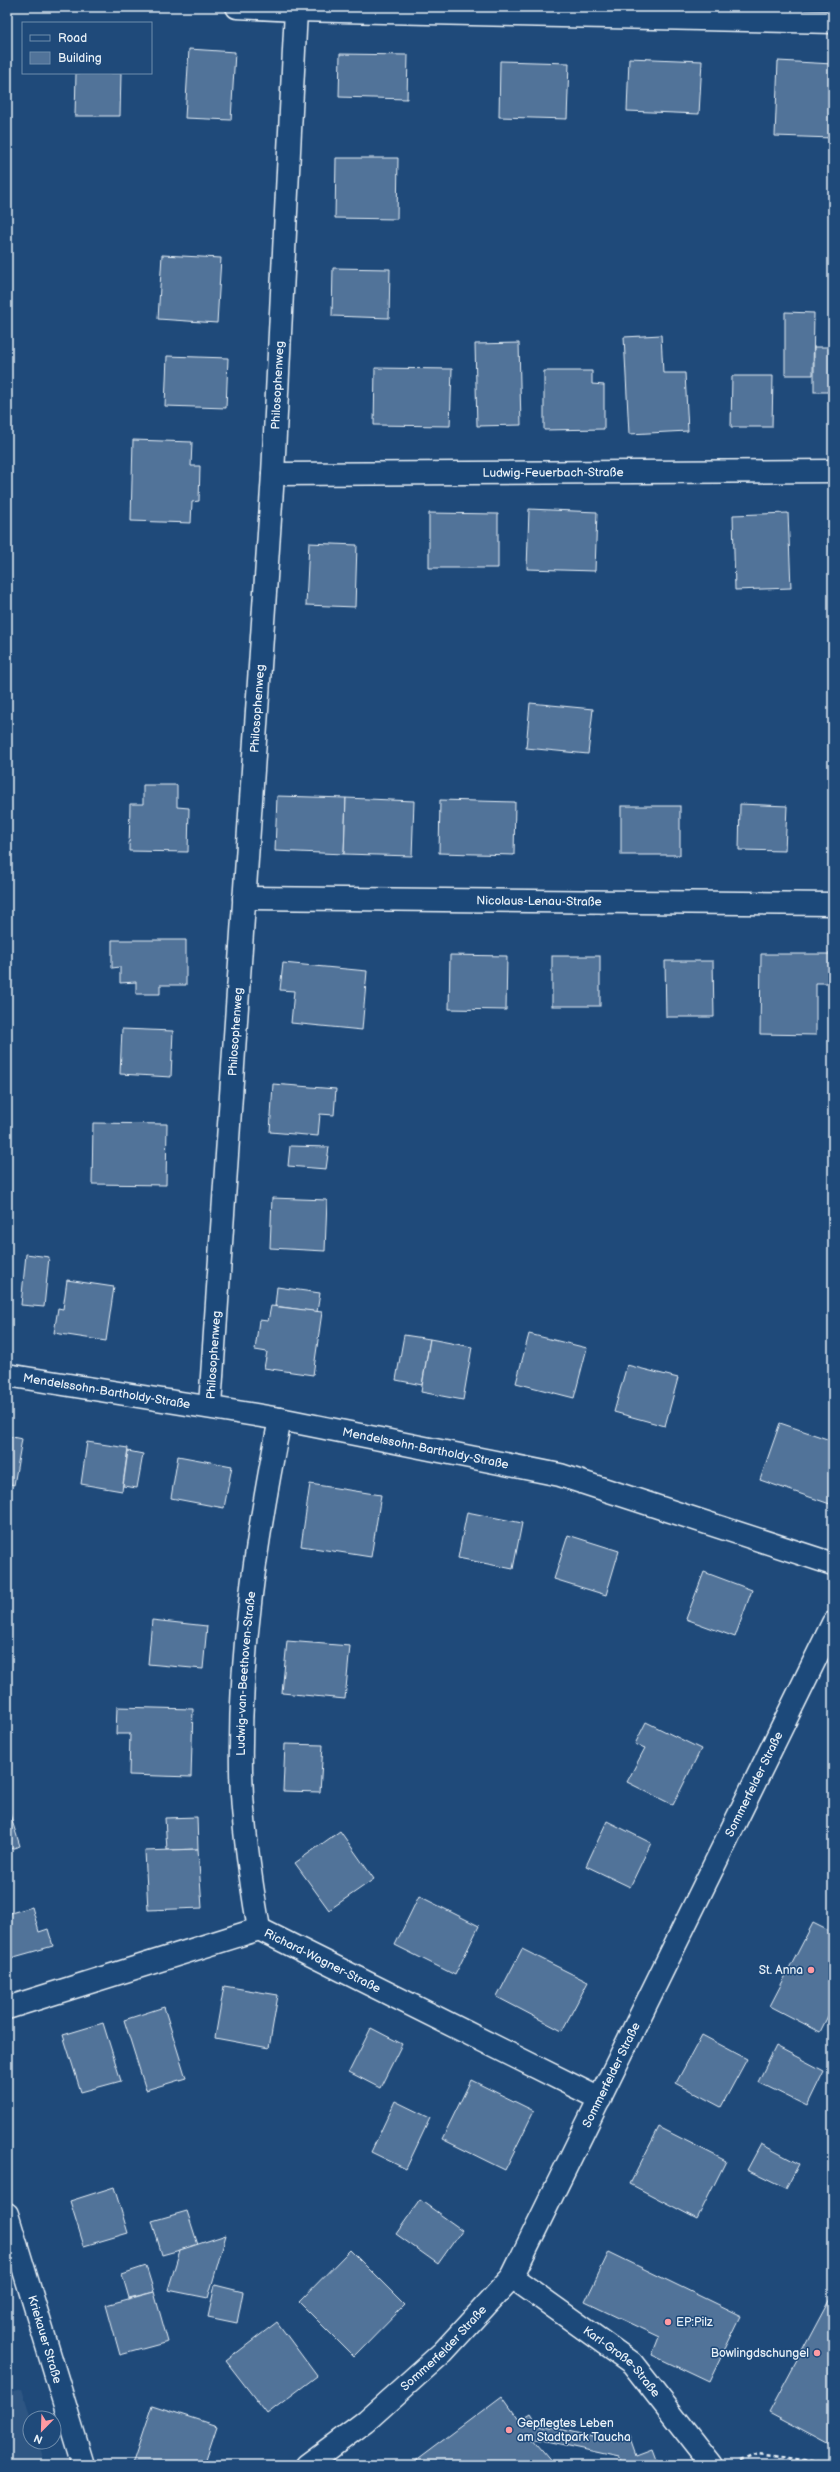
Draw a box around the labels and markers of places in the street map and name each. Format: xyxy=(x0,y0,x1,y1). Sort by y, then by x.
place label: St. Anna xyxy=(759,1963,803,1978)
marker: St. Anna xyxy=(806,1965,816,1975)
place label: EP:Pilz xyxy=(676,2315,713,2330)
marker: EP:Pilz xyxy=(663,2317,673,2327)
place label: Bowlingdschungel xyxy=(711,2346,809,2361)
marker: Bowlingdschungel xyxy=(812,2348,822,2358)
place label: Gepflegtes Leben am Stadtpark Taucha xyxy=(517,2416,631,2445)
marker: Gepflegtes Leben am Stadtpark Taucha xyxy=(504,2425,514,2435)

